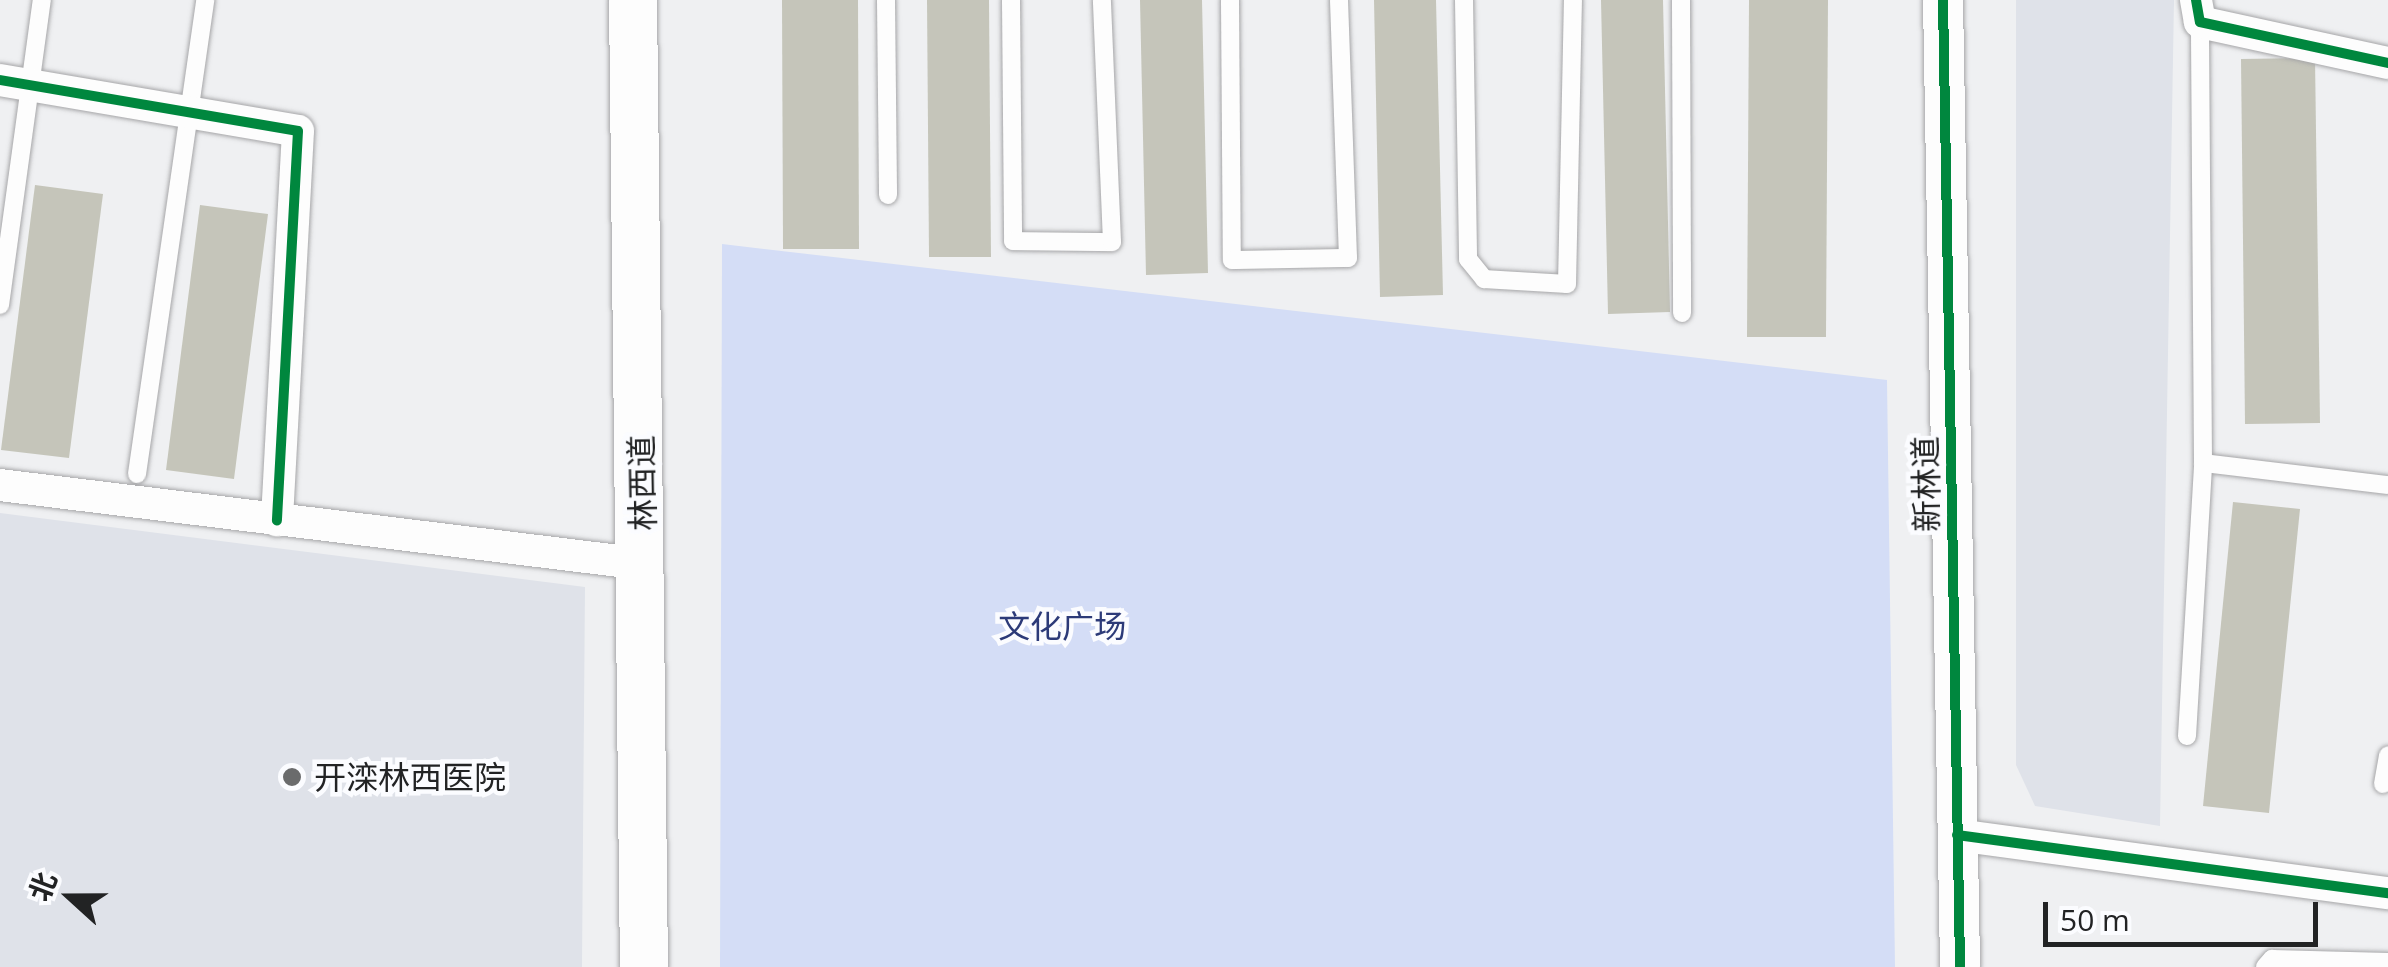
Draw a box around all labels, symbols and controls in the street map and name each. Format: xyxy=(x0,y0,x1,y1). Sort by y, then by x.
street label: 林西道 xyxy=(622,435,662,531)
street label: 新林道 xyxy=(1906,436,1946,532)
park label: 文化广场 xyxy=(998,607,1126,645)
place label: 开滦林西医院 xyxy=(314,758,506,796)
marker: 开滦林西医院 xyxy=(279,764,305,790)
north arrow xyxy=(20,847,120,947)
text: 北 xyxy=(19,866,65,906)
scale bar xyxy=(2048,882,2323,944)
text: 50 m xyxy=(2060,899,2130,940)

